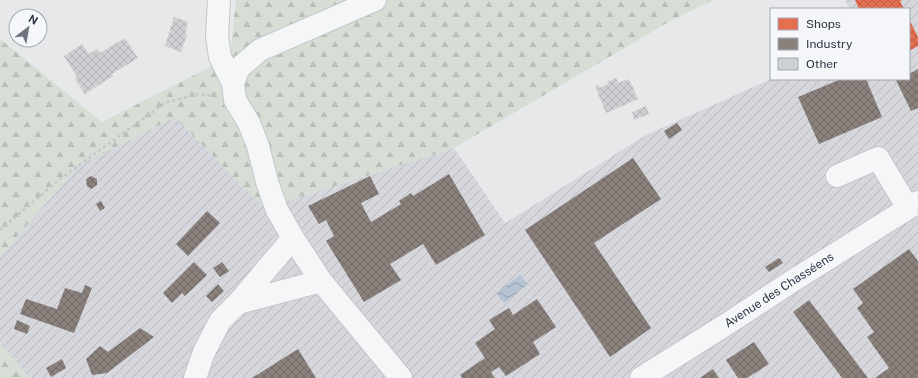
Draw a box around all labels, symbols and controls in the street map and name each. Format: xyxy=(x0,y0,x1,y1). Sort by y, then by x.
north arrow xyxy=(8,8,48,48)
legend xyxy=(770,8,910,80)
text: N xyxy=(26,12,40,27)
text: Shops xyxy=(806,17,841,31)
text: Industry xyxy=(806,37,853,51)
text: Other xyxy=(806,57,838,71)
street label: Avenue des Chasséens xyxy=(722,250,836,330)

